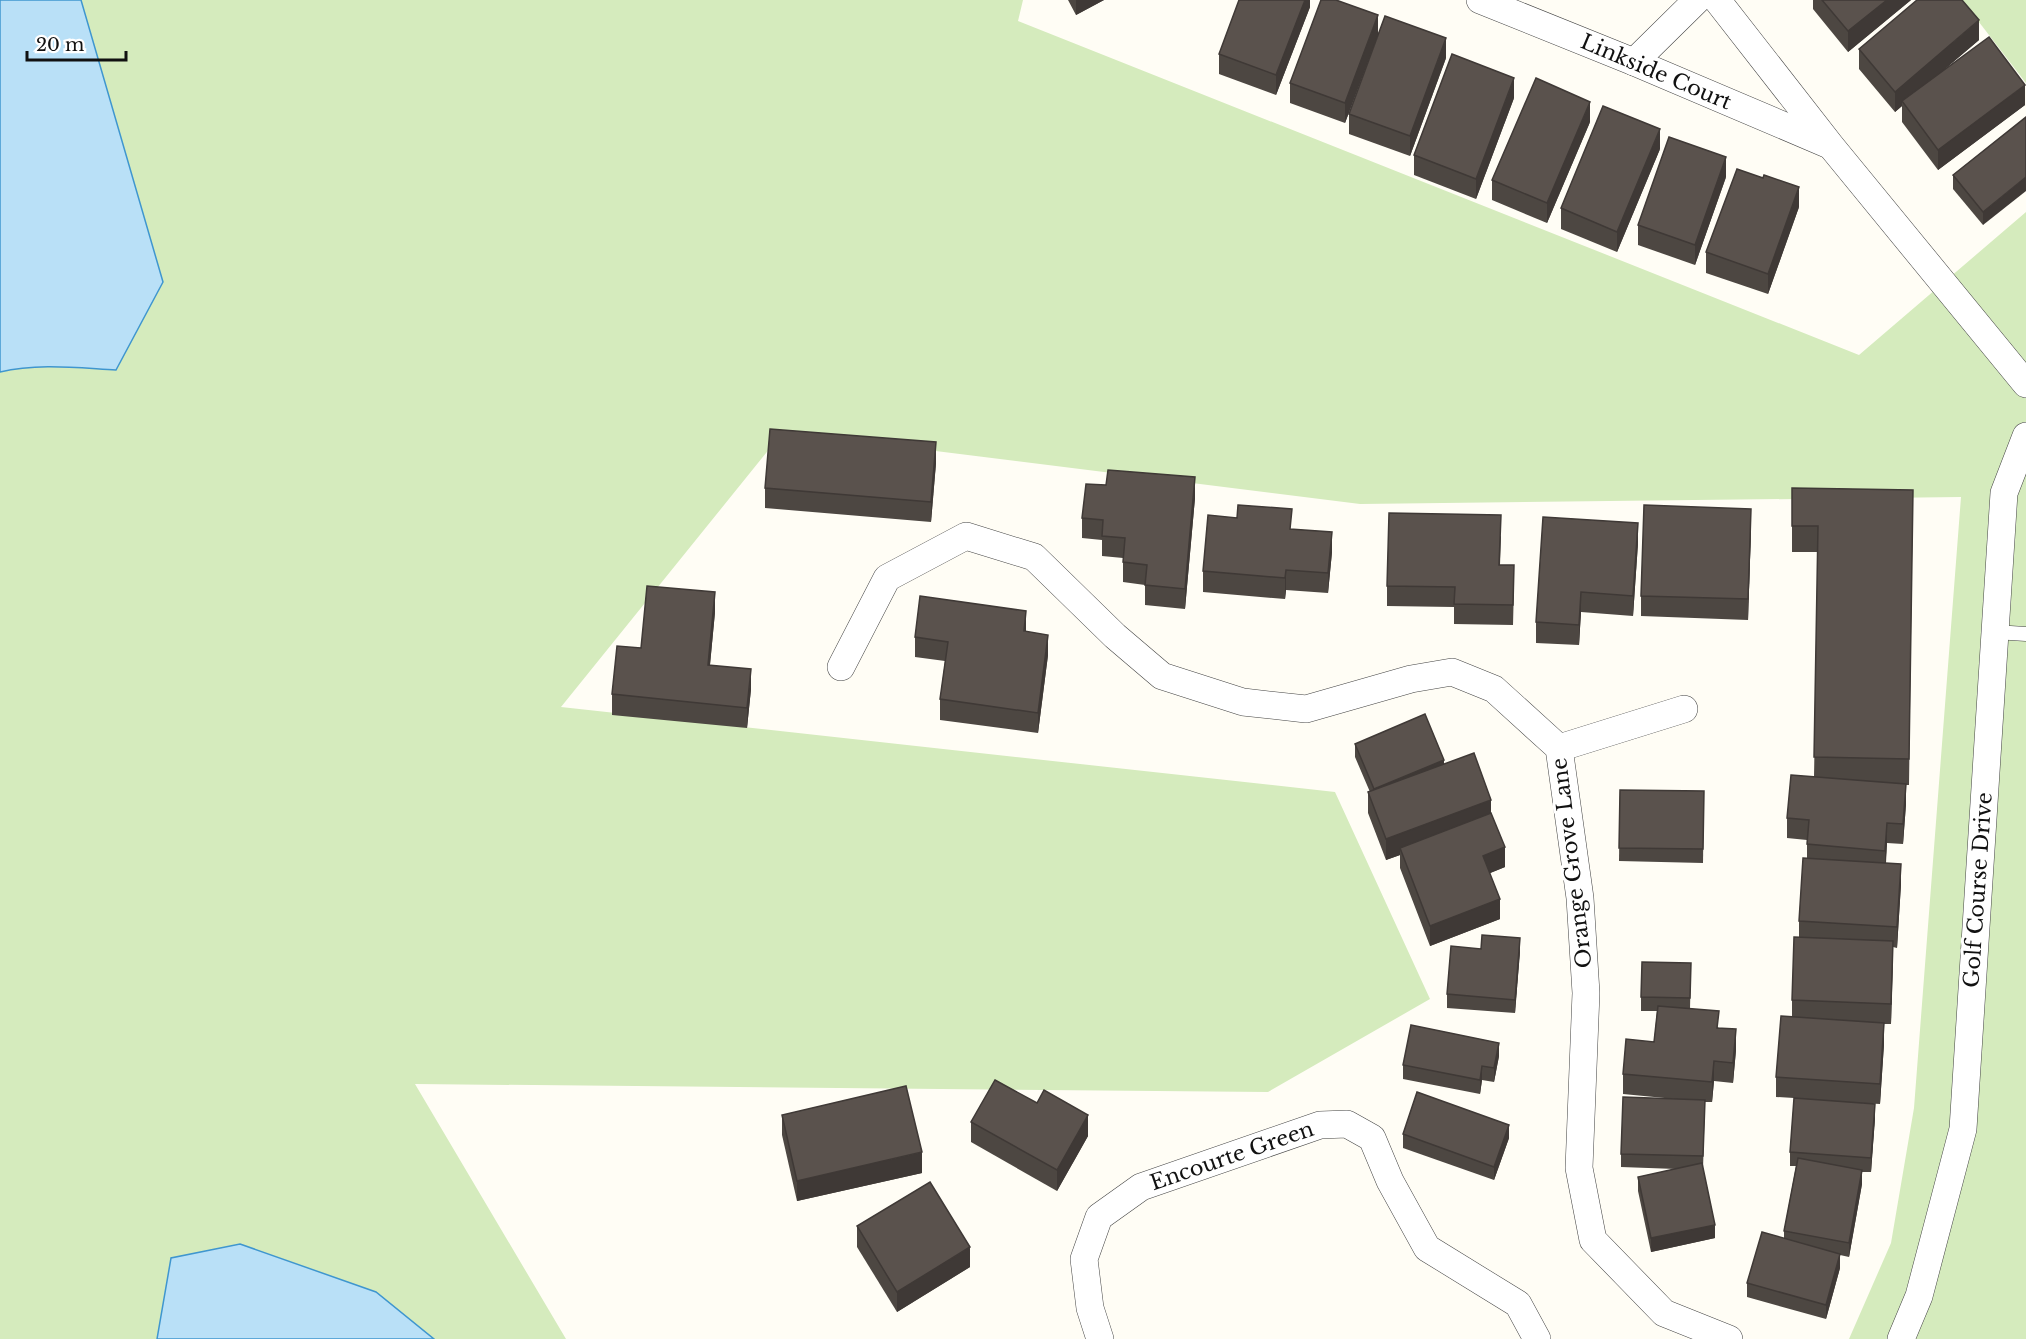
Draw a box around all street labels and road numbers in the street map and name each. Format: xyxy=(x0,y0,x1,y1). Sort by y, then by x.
street label: Linkside Court xyxy=(1577,29,1735,116)
street label: Orange Grove Lane xyxy=(1546,756,1598,970)
street label: Golf Course Drive xyxy=(1958,791,1998,989)
street label: Encourte Green xyxy=(1147,1116,1317,1196)

